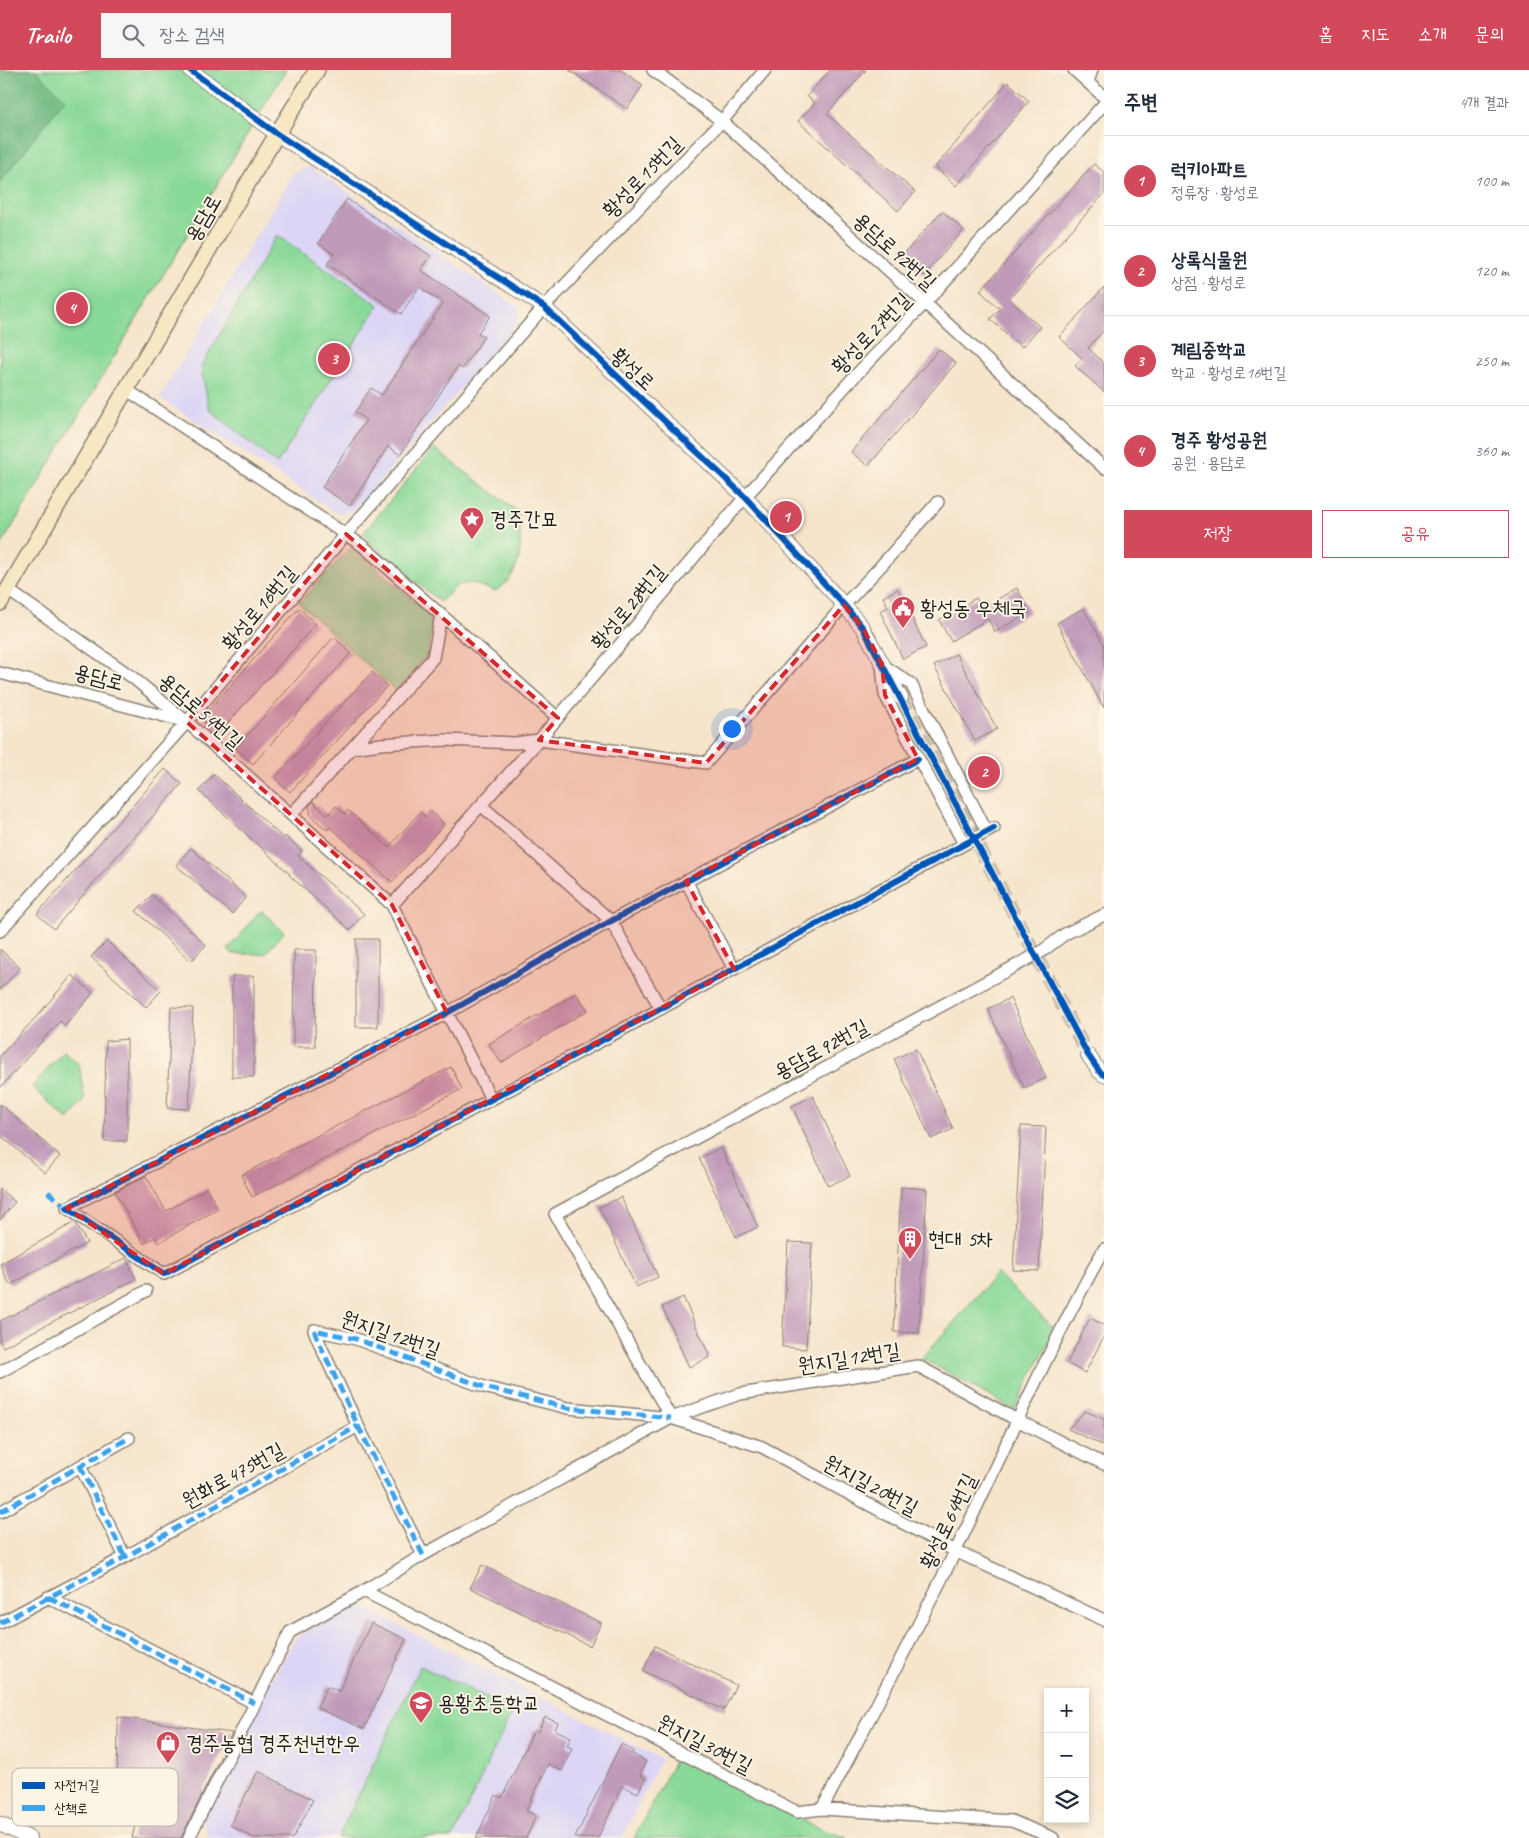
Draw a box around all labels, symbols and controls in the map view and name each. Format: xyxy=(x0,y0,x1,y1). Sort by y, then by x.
search box xyxy=(101,13,451,58)
text: Trailo xyxy=(25,20,71,50)
icon: search xyxy=(119,21,147,49)
text: 장소 검색 xyxy=(159,23,225,47)
text: 홈 xyxy=(1319,23,1333,45)
text: 지도 xyxy=(1361,23,1390,45)
text: 소개 xyxy=(1418,23,1447,45)
text: 문의 xyxy=(1475,23,1504,45)
text: 주변 xyxy=(1124,89,1158,115)
text: 4개 결과 xyxy=(1459,93,1509,113)
street label: 황성로15번길 xyxy=(597,131,687,223)
text: 럭키아파트 xyxy=(1171,158,1247,182)
text: 1 xyxy=(1136,171,1144,191)
text: 100 m xyxy=(1475,171,1509,191)
text: 정류장 · 황성로 xyxy=(1171,183,1259,203)
street label: 용담로 xyxy=(179,190,227,246)
street label: 용담로92번길 xyxy=(848,207,942,295)
text: 상록식물원 xyxy=(1171,248,1247,272)
text: 2 xyxy=(1136,261,1144,281)
text: 120 m xyxy=(1475,261,1509,281)
text: 상점 · 황성로 xyxy=(1171,273,1246,293)
street label: 황성로27번길 xyxy=(826,287,916,379)
pin: 4 xyxy=(56,289,88,327)
text: 계림중학교 xyxy=(1171,338,1247,362)
pin: 3 xyxy=(318,340,350,378)
street label: 황성로 xyxy=(606,342,660,396)
text: 3 xyxy=(1136,351,1144,371)
text: 250 m xyxy=(1475,351,1509,371)
text: 학교 · 황성로16번길 xyxy=(1171,363,1286,383)
text: 경주 황성공원 xyxy=(1171,428,1267,452)
text: 4 xyxy=(1136,441,1144,461)
text: 360 m xyxy=(1475,441,1509,461)
text: 공원 · 용담로 xyxy=(1171,453,1246,473)
pin: 1 xyxy=(770,498,802,536)
place icon: 경주간묘 xyxy=(459,506,485,540)
place label: 경주간묘 xyxy=(490,506,558,532)
button: 저장 xyxy=(1124,510,1312,558)
button: 공유 xyxy=(1322,510,1509,558)
street label: 황성로28번길 xyxy=(585,559,671,655)
street label: 황성로16번길 xyxy=(216,560,302,656)
public building icon: 황성동 우체국 xyxy=(890,595,916,629)
place label: 황성동 우체국 xyxy=(920,595,1026,621)
street label: 용담로 xyxy=(71,658,127,696)
street label: 용담로54번길 xyxy=(153,667,249,755)
your location xyxy=(719,716,745,742)
pin: 2 xyxy=(968,753,1000,791)
street label: 용담로92번길 xyxy=(769,1013,873,1085)
building icon: 현대 5차 xyxy=(897,1226,923,1260)
place label: 현대 5차 xyxy=(928,1226,993,1252)
street label: 원지길12번길 xyxy=(338,1305,444,1363)
street label: 원지길12번길 xyxy=(796,1337,902,1379)
street label: 원화로475번길 xyxy=(177,1436,289,1514)
street label: 원지길20번길 xyxy=(819,1449,923,1521)
street label: 황성로64번길 xyxy=(914,1469,982,1573)
map controls xyxy=(1044,1688,1089,1823)
button: + xyxy=(1044,1688,1089,1733)
school or university icon: 용황초등학교 xyxy=(408,1690,434,1724)
place label: 용황초등학교 xyxy=(438,1690,539,1716)
street label: 원지길30번길 xyxy=(653,1709,757,1779)
shop icon: 경주농협 경주천년한우 xyxy=(155,1730,181,1764)
place label: 경주농협 경주천년한우 xyxy=(186,1730,360,1756)
button: − xyxy=(1044,1733,1089,1778)
legend xyxy=(12,1768,178,1826)
text: 자전거길 xyxy=(54,1777,100,1794)
button: layers xyxy=(1044,1778,1089,1823)
text: 산책로 xyxy=(54,1800,88,1817)

